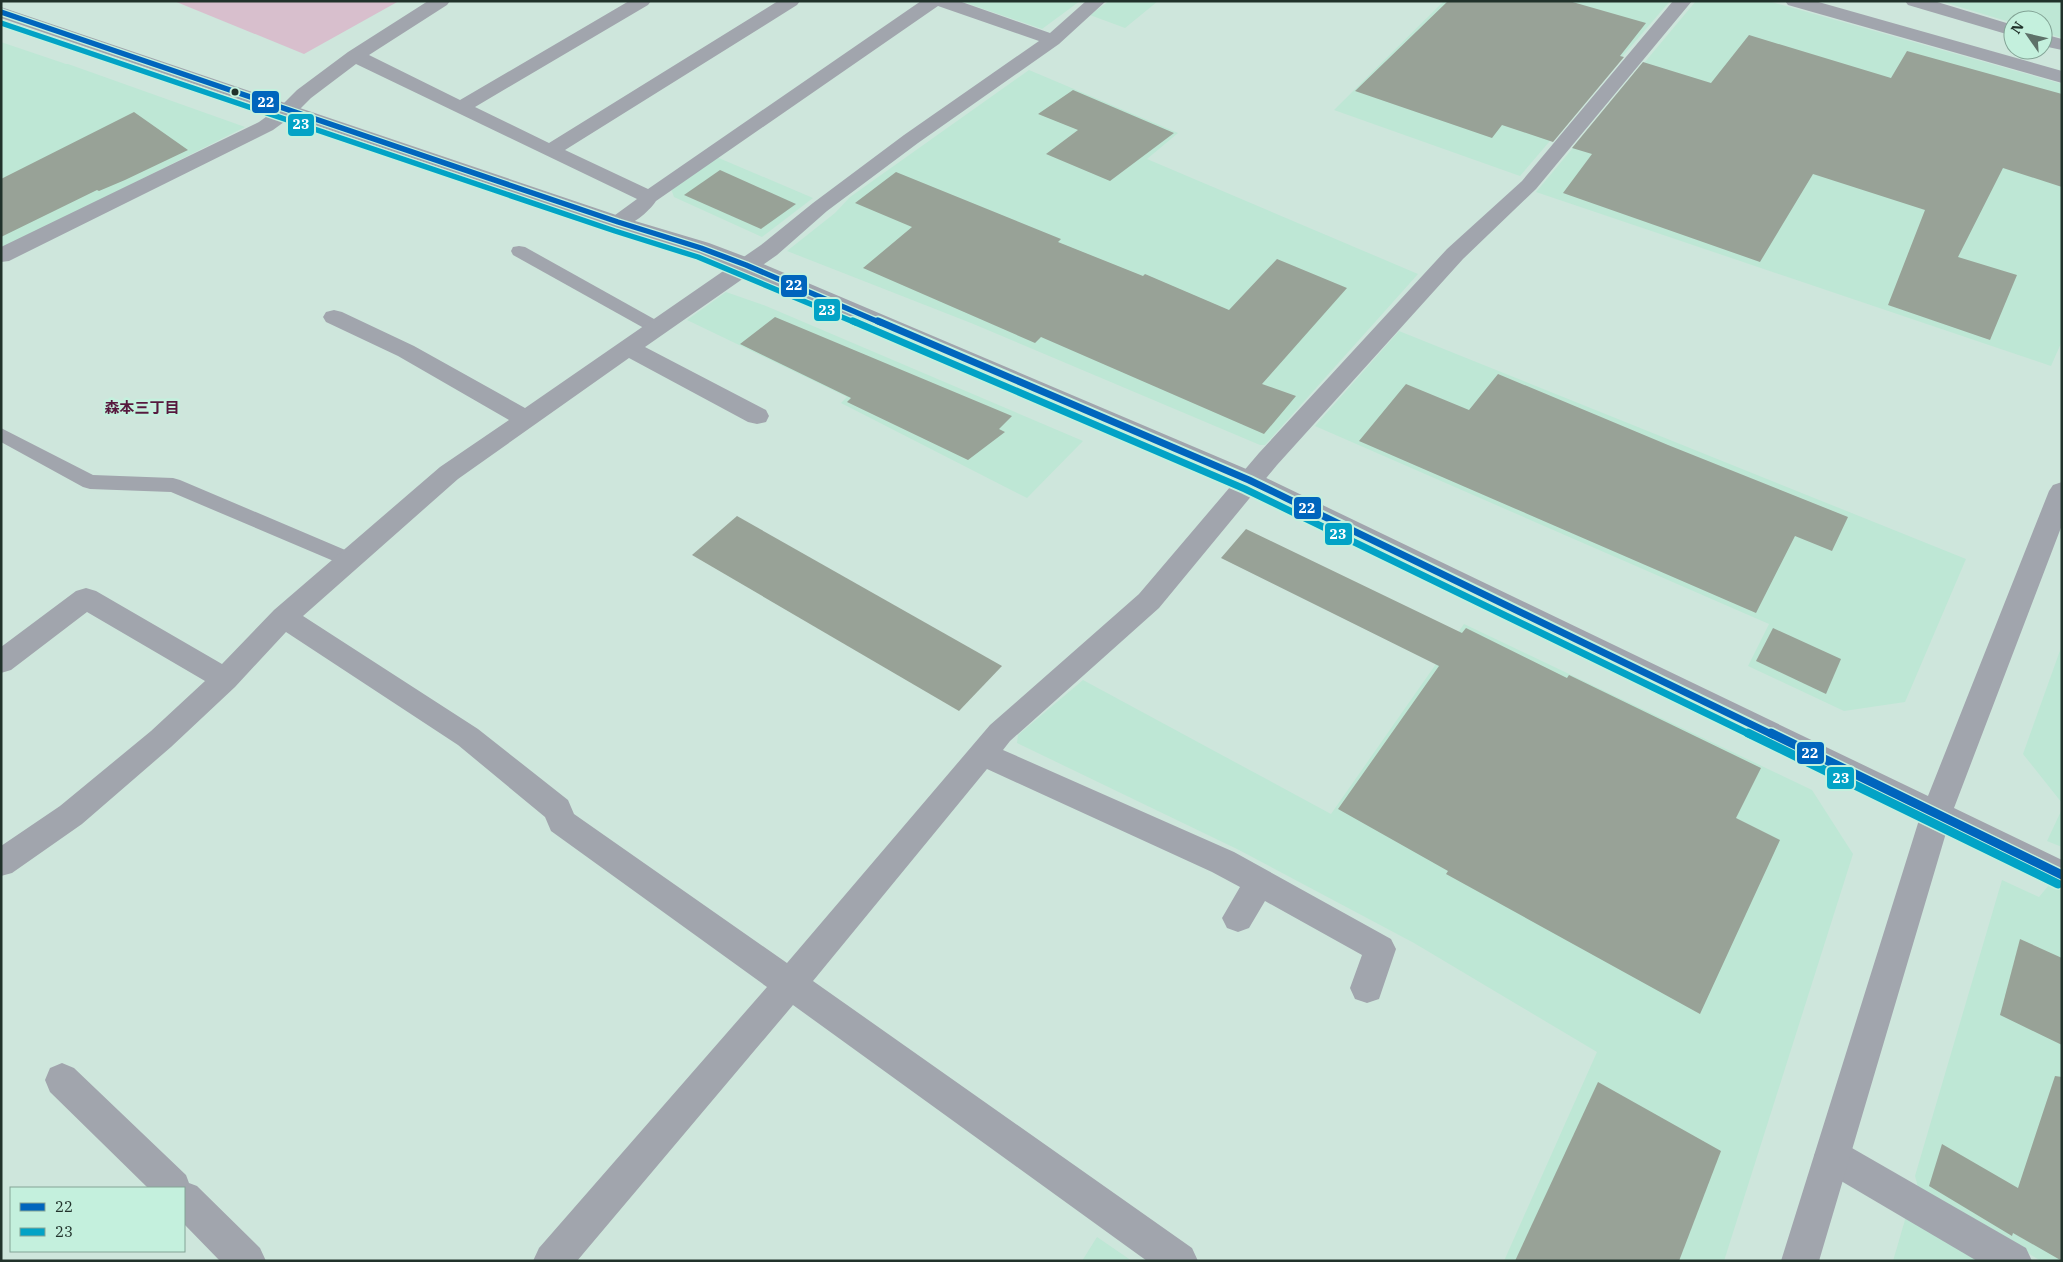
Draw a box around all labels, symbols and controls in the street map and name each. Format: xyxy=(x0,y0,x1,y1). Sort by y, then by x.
north arrow xyxy=(2003,10,2053,60)
text: N xyxy=(2007,18,2028,37)
unlabelled marker xyxy=(230,87,240,97)
line badge: 22 xyxy=(251,90,280,114)
text: 22 xyxy=(258,93,274,111)
line badge: 23 xyxy=(287,113,315,137)
text: 23 xyxy=(293,115,309,133)
line badge: 22 xyxy=(780,274,808,298)
text: 22 xyxy=(786,276,802,294)
line badge: 23 xyxy=(813,298,841,322)
text: 23 xyxy=(819,301,835,319)
district label: 森本三丁目 xyxy=(104,398,180,417)
line badge: 22 xyxy=(1293,496,1322,520)
text: 22 xyxy=(1299,499,1315,517)
line badge: 23 xyxy=(1324,522,1353,546)
text: 23 xyxy=(1330,525,1346,543)
line badge: 22 xyxy=(1796,741,1825,765)
text: 22 xyxy=(1802,744,1818,762)
line badge: 23 xyxy=(1826,766,1855,790)
text: 23 xyxy=(1833,769,1849,787)
legend xyxy=(10,1187,185,1252)
text: 22 xyxy=(55,1197,73,1216)
text: 23 xyxy=(55,1222,73,1241)

